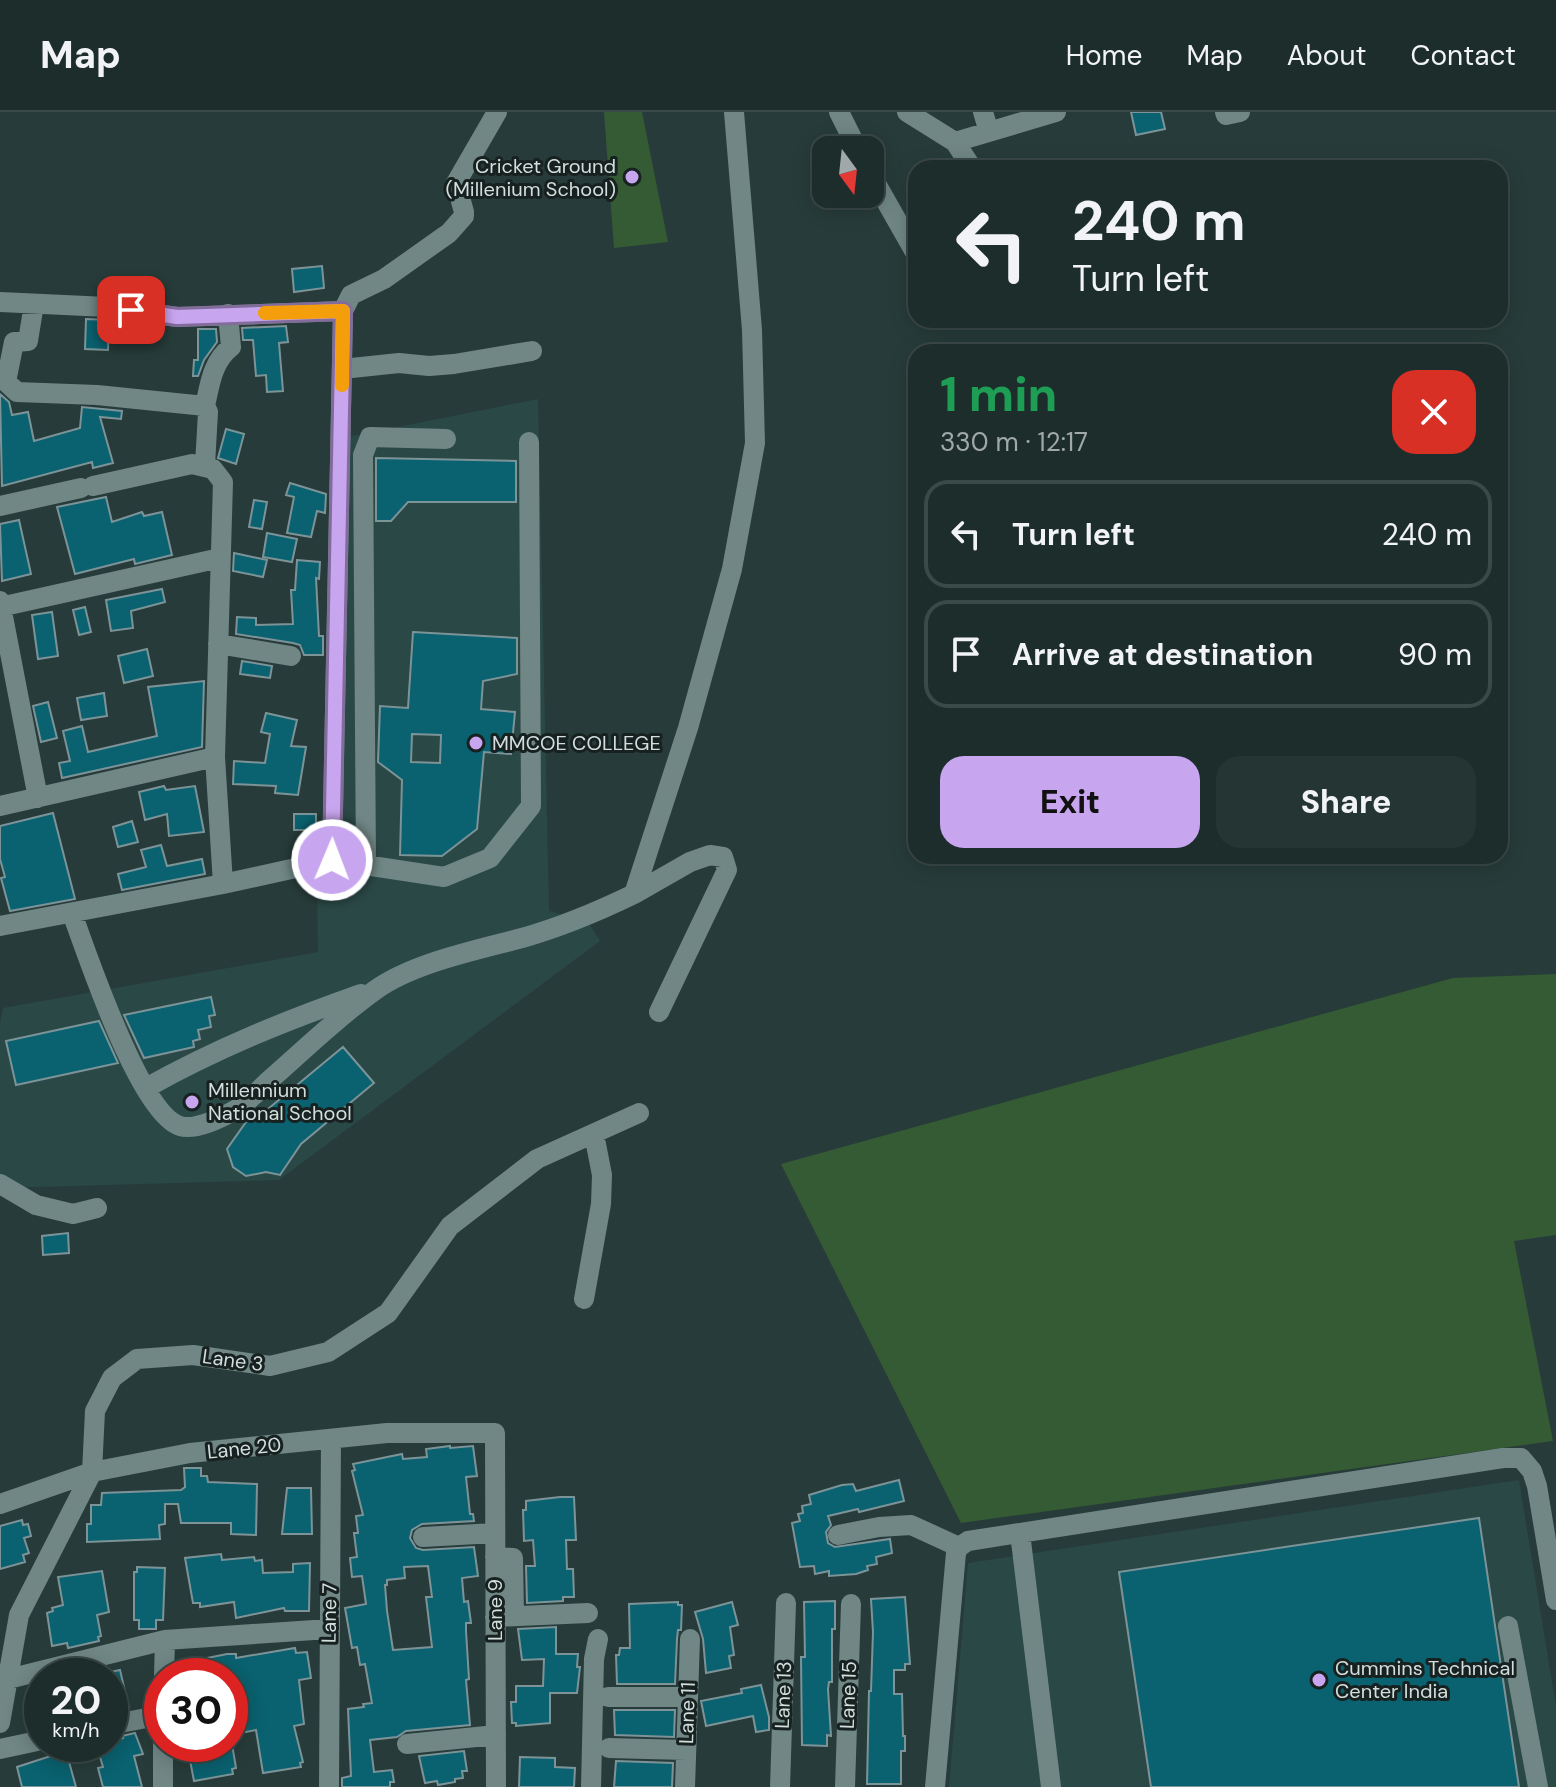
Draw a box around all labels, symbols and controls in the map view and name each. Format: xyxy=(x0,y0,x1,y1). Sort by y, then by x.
text: Map xyxy=(40,30,121,80)
text: Home xyxy=(1066,37,1142,74)
text: Map xyxy=(1186,37,1243,74)
text: About xyxy=(1287,37,1366,74)
text: Contact xyxy=(1410,37,1516,74)
north arrow xyxy=(812,136,884,208)
map controls xyxy=(812,136,884,208)
place label: Cricket Ground (Millenium School) xyxy=(446,153,616,202)
marker: Cricket Ground (Millenium School) xyxy=(623,168,641,186)
text: 240 m xyxy=(1072,184,1246,257)
icon: left xyxy=(940,192,1044,296)
text: Turn left xyxy=(1072,255,1209,302)
pin xyxy=(97,276,165,344)
icon: arrive xyxy=(109,288,153,332)
text: 1 min xyxy=(940,363,1057,426)
button: close xyxy=(1392,370,1476,454)
text: 330 m · 12:17 xyxy=(940,425,1088,459)
icon: left xyxy=(944,512,988,556)
text: Turn left xyxy=(1012,515,1135,554)
text: 240 m xyxy=(1382,515,1472,554)
icon: arrive xyxy=(944,632,988,676)
text: Arrive at destination xyxy=(1012,635,1313,674)
text: 90 m xyxy=(1398,635,1472,674)
place label: MMCOE COLLEGE xyxy=(492,730,661,756)
marker: MMCOE COLLEGE xyxy=(467,734,485,752)
button: Exit xyxy=(940,756,1200,848)
button: Share xyxy=(1216,756,1476,848)
position arrow xyxy=(290,818,374,902)
place label: Millennium National School xyxy=(208,1077,352,1126)
marker: Millennium National School xyxy=(183,1093,201,1111)
street label: Lane 3 xyxy=(201,1343,265,1377)
street label: Lane 20 xyxy=(206,1431,282,1465)
street label: Lane 9 xyxy=(482,1579,508,1641)
street label: Lane 7 xyxy=(315,1583,343,1643)
place label: Cummins Technical Center India xyxy=(1335,1655,1515,1704)
speed limit sign: 30 xyxy=(144,1658,248,1762)
street label: Lane 13 xyxy=(769,1661,797,1729)
street label: Lane 15 xyxy=(834,1661,862,1729)
marker: Cummins Technical Center India xyxy=(1310,1671,1328,1689)
text: 20 xyxy=(50,1674,102,1726)
street label: Lane 11 xyxy=(673,1682,701,1744)
text: km/h xyxy=(52,1717,100,1743)

